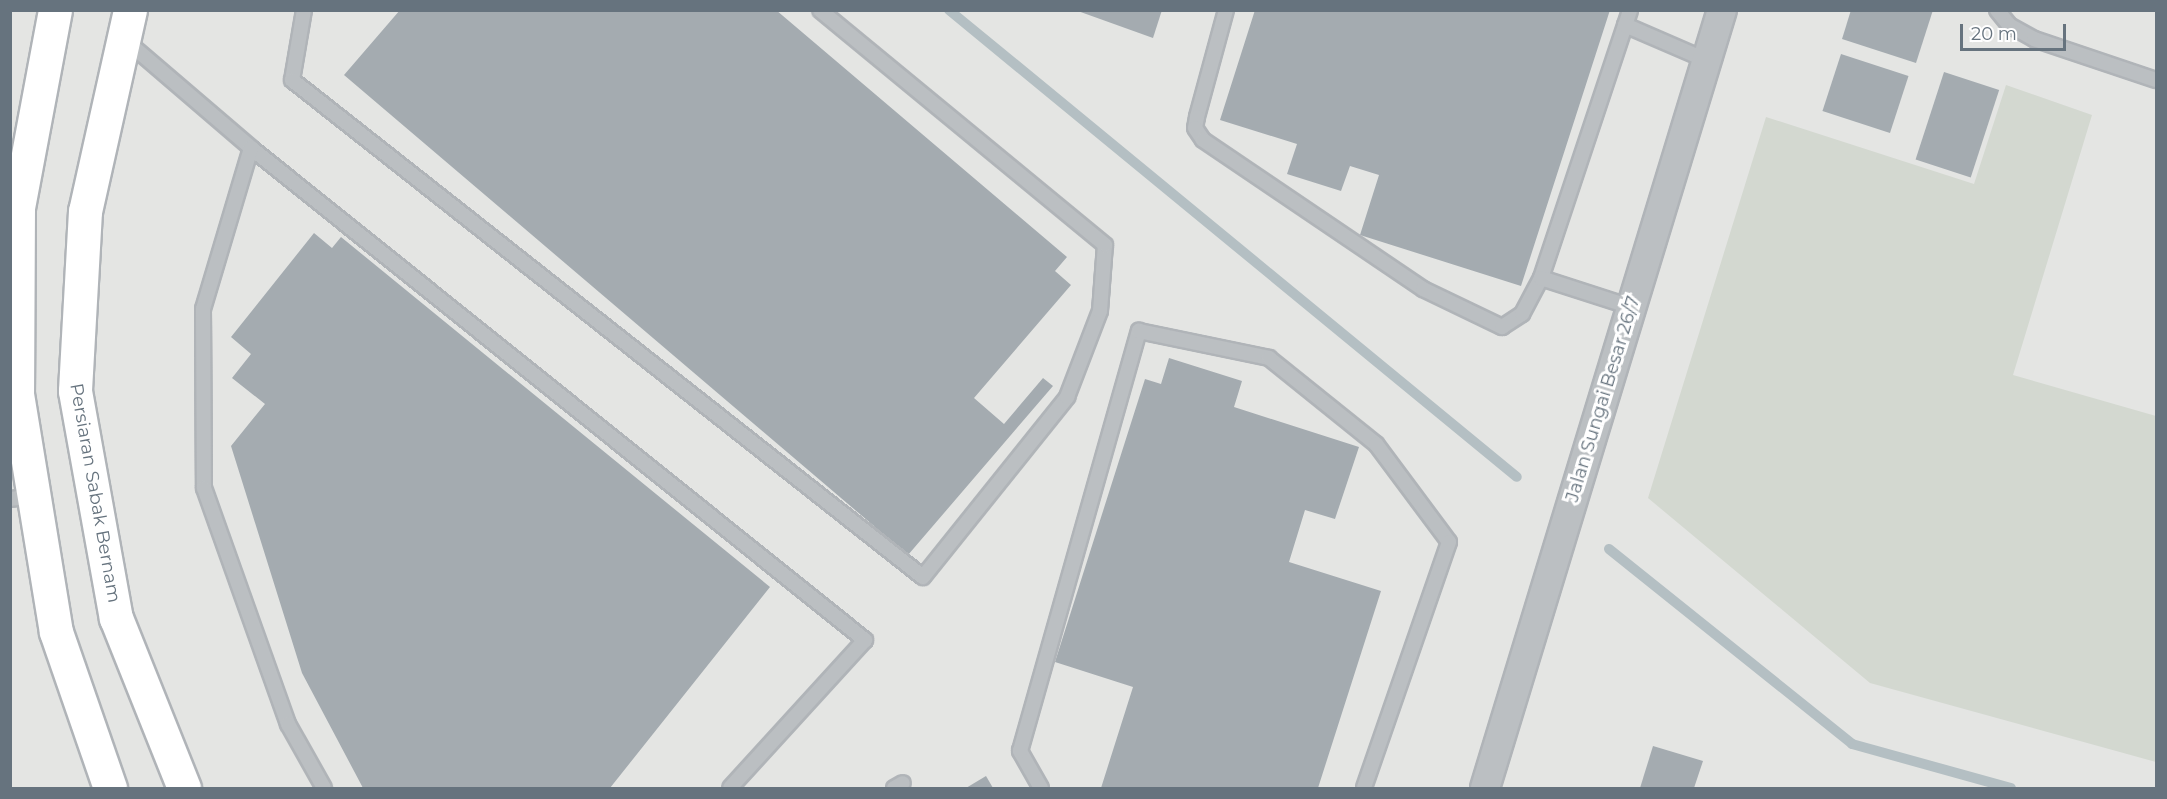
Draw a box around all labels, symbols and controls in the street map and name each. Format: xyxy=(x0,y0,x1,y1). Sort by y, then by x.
scale bar xyxy=(1963,12,2070,50)
text: 20 m xyxy=(1971,23,2017,45)
street label: Jalan Sungai Besar 26/7 xyxy=(1561,294,1645,504)
street label: Persiaran Sabak Bernam xyxy=(65,382,125,604)

